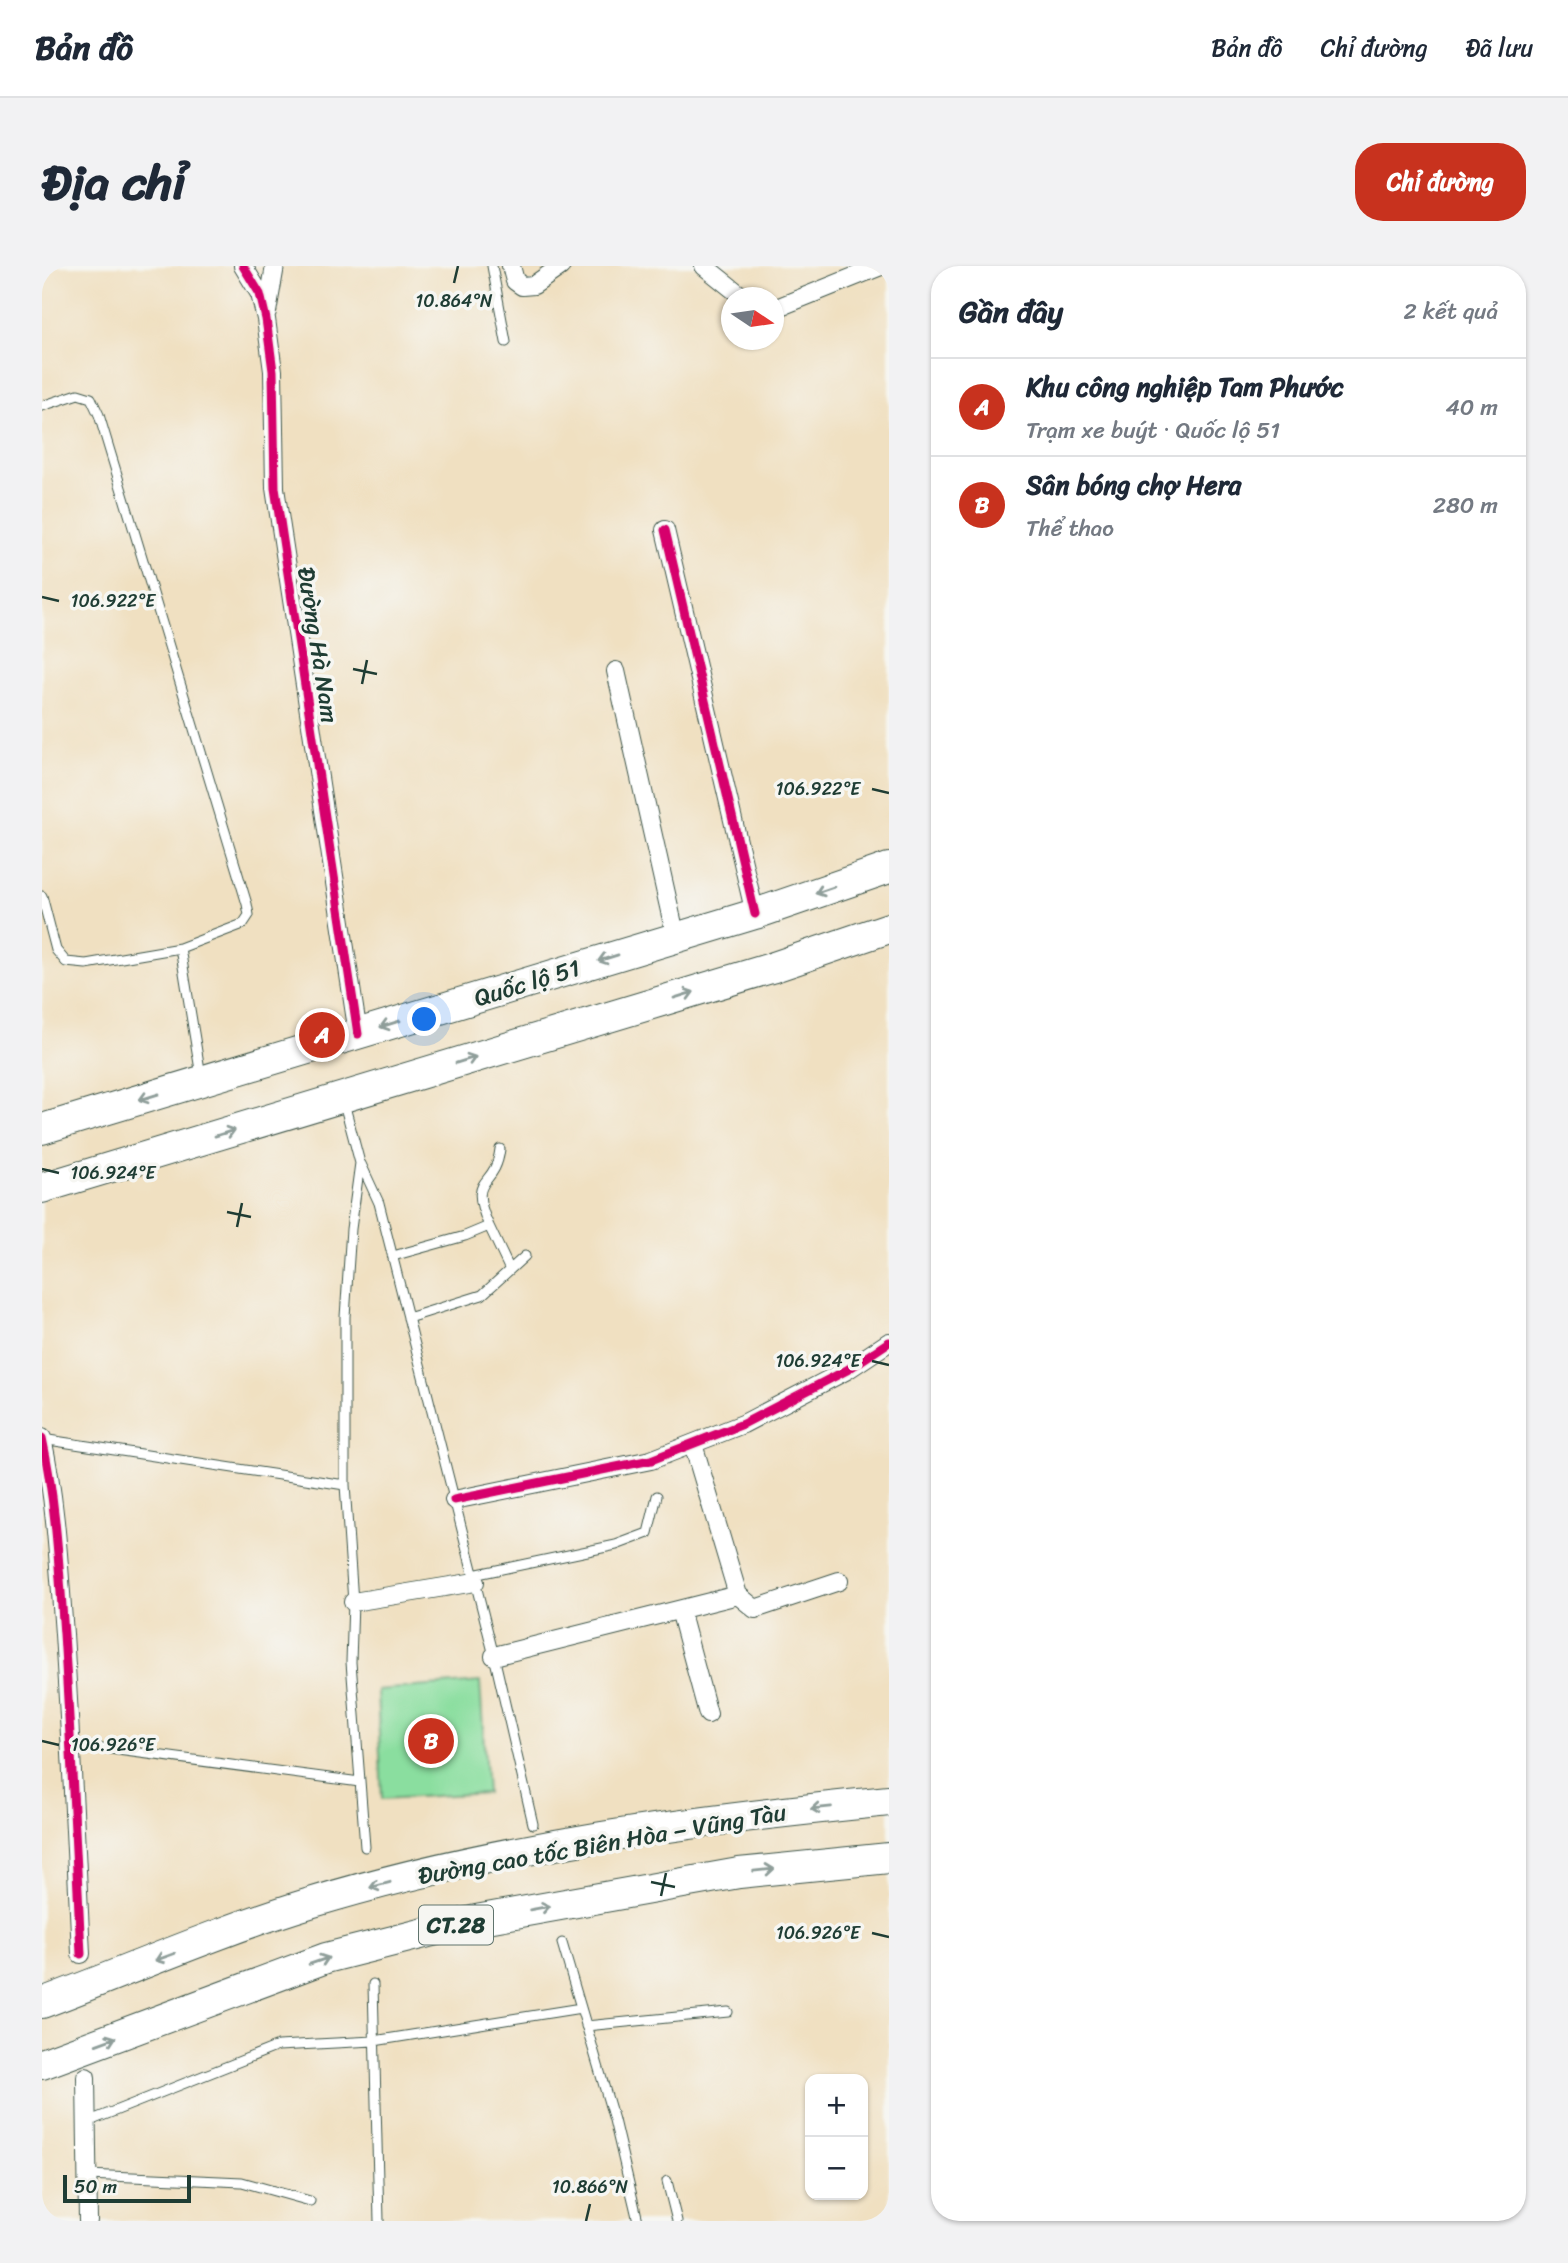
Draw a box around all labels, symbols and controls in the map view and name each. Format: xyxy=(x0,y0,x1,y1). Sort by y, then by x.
text: Bản đồ xyxy=(35,19,133,77)
text: Bản đồ xyxy=(1211,27,1282,69)
text: Chỉ đường xyxy=(1320,27,1428,69)
text: Đã lưu xyxy=(1466,27,1533,69)
text: Địa chỉ xyxy=(42,139,186,226)
button: Chỉ đường xyxy=(1355,143,1526,221)
text: 10.864°N xyxy=(415,285,493,317)
text: Gần đây xyxy=(959,285,1063,339)
north arrow xyxy=(721,287,784,350)
text: 2 kết quả xyxy=(1404,291,1498,332)
text: Khu công nghiệp Tam Phước xyxy=(1026,364,1343,410)
text: A xyxy=(974,387,990,428)
text: 40 m xyxy=(1445,387,1498,428)
text: Trạm xe buýt · Quốc lộ 51 xyxy=(1026,410,1280,451)
text: Sân bóng chợ Hera xyxy=(1026,462,1241,508)
text: B xyxy=(975,485,989,526)
text: 280 m xyxy=(1433,485,1498,526)
text: Thể thao xyxy=(1026,508,1114,549)
street label: Đường Hà Nam xyxy=(285,564,351,726)
text: 106.922°E xyxy=(71,585,156,617)
text: 106.922°E xyxy=(776,773,861,805)
one-way arrow xyxy=(814,885,836,897)
street label: Quốc lộ 51 xyxy=(469,947,585,1019)
one-way arrow xyxy=(597,953,619,966)
one-way arrow xyxy=(672,987,694,1000)
your location xyxy=(407,1002,441,1036)
pin: A xyxy=(299,1009,345,1061)
one-way arrow xyxy=(379,1019,401,1032)
one-way arrow xyxy=(455,1053,477,1066)
one-way arrow xyxy=(138,1092,160,1105)
one-way arrow xyxy=(213,1126,235,1139)
text: 106.924°E xyxy=(70,1157,157,1189)
text: 106.924°E xyxy=(775,1345,862,1377)
pin: B xyxy=(408,1715,454,1767)
text: 106.926°E xyxy=(71,1729,156,1761)
street label: Đường cao tốc Biên Hòa – Vũng Tàu xyxy=(415,1791,790,1897)
one-way arrow xyxy=(810,1802,833,1815)
one-way arrow xyxy=(753,1864,775,1877)
one-way arrow xyxy=(369,1879,392,1892)
one-way arrow xyxy=(528,1901,551,1914)
road number: CT.28 xyxy=(419,1906,493,1944)
text: 106.926°E xyxy=(776,1917,861,1949)
one-way arrow xyxy=(154,1952,176,1964)
one-way arrow xyxy=(308,1954,330,1966)
one-way arrow xyxy=(94,2033,116,2046)
map controls xyxy=(805,2074,868,2200)
button: + xyxy=(805,2074,868,2137)
button: − xyxy=(805,2137,868,2200)
text: 50 m xyxy=(74,2170,117,2203)
text: 10.866°N xyxy=(552,2171,629,2203)
scale bar xyxy=(63,2172,191,2204)

